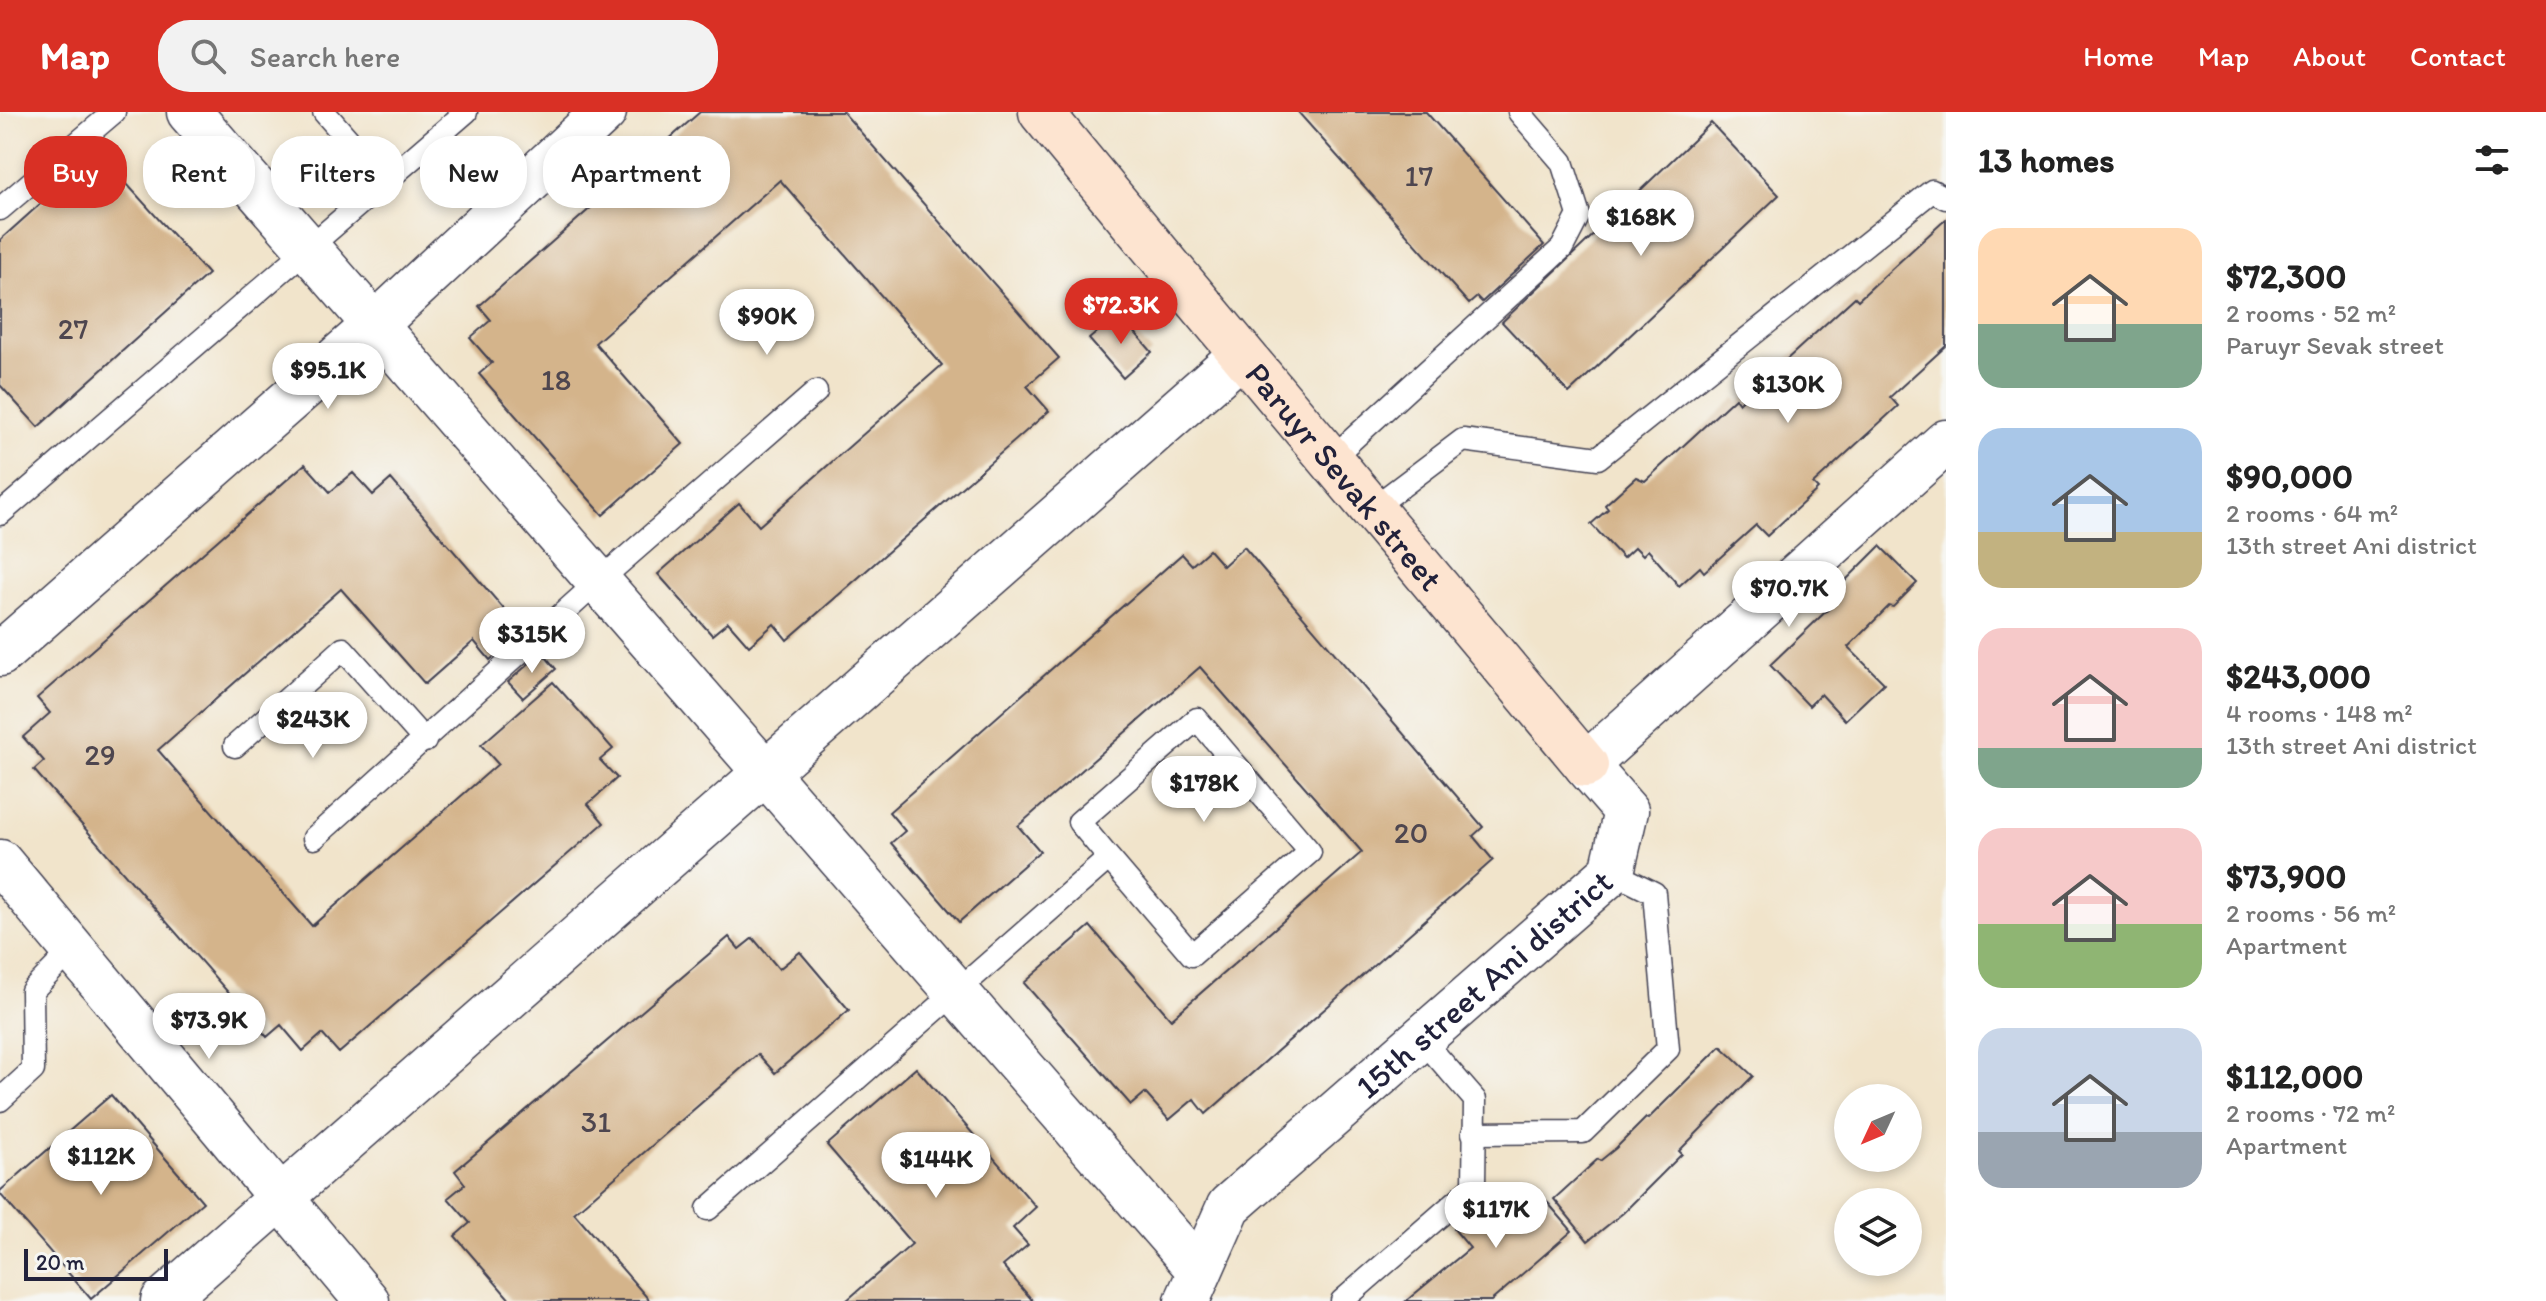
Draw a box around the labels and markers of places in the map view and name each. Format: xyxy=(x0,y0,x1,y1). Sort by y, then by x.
pin: $168K xyxy=(1585,190,1697,258)
pin: $72.3K xyxy=(1056,278,1186,346)
pin: $90K xyxy=(720,289,814,357)
pin: $95.1K xyxy=(263,343,393,411)
pin: $130K xyxy=(1732,357,1844,425)
pin: $70.7K xyxy=(1724,561,1854,629)
pin: $315K xyxy=(476,607,588,675)
pin: $243K xyxy=(257,692,369,760)
pin: $178K xyxy=(1148,756,1260,824)
pin: $73.9K xyxy=(144,993,274,1061)
pin: $112K xyxy=(45,1129,157,1197)
pin: $144K xyxy=(880,1132,992,1200)
pin: $117K xyxy=(1440,1182,1552,1250)

